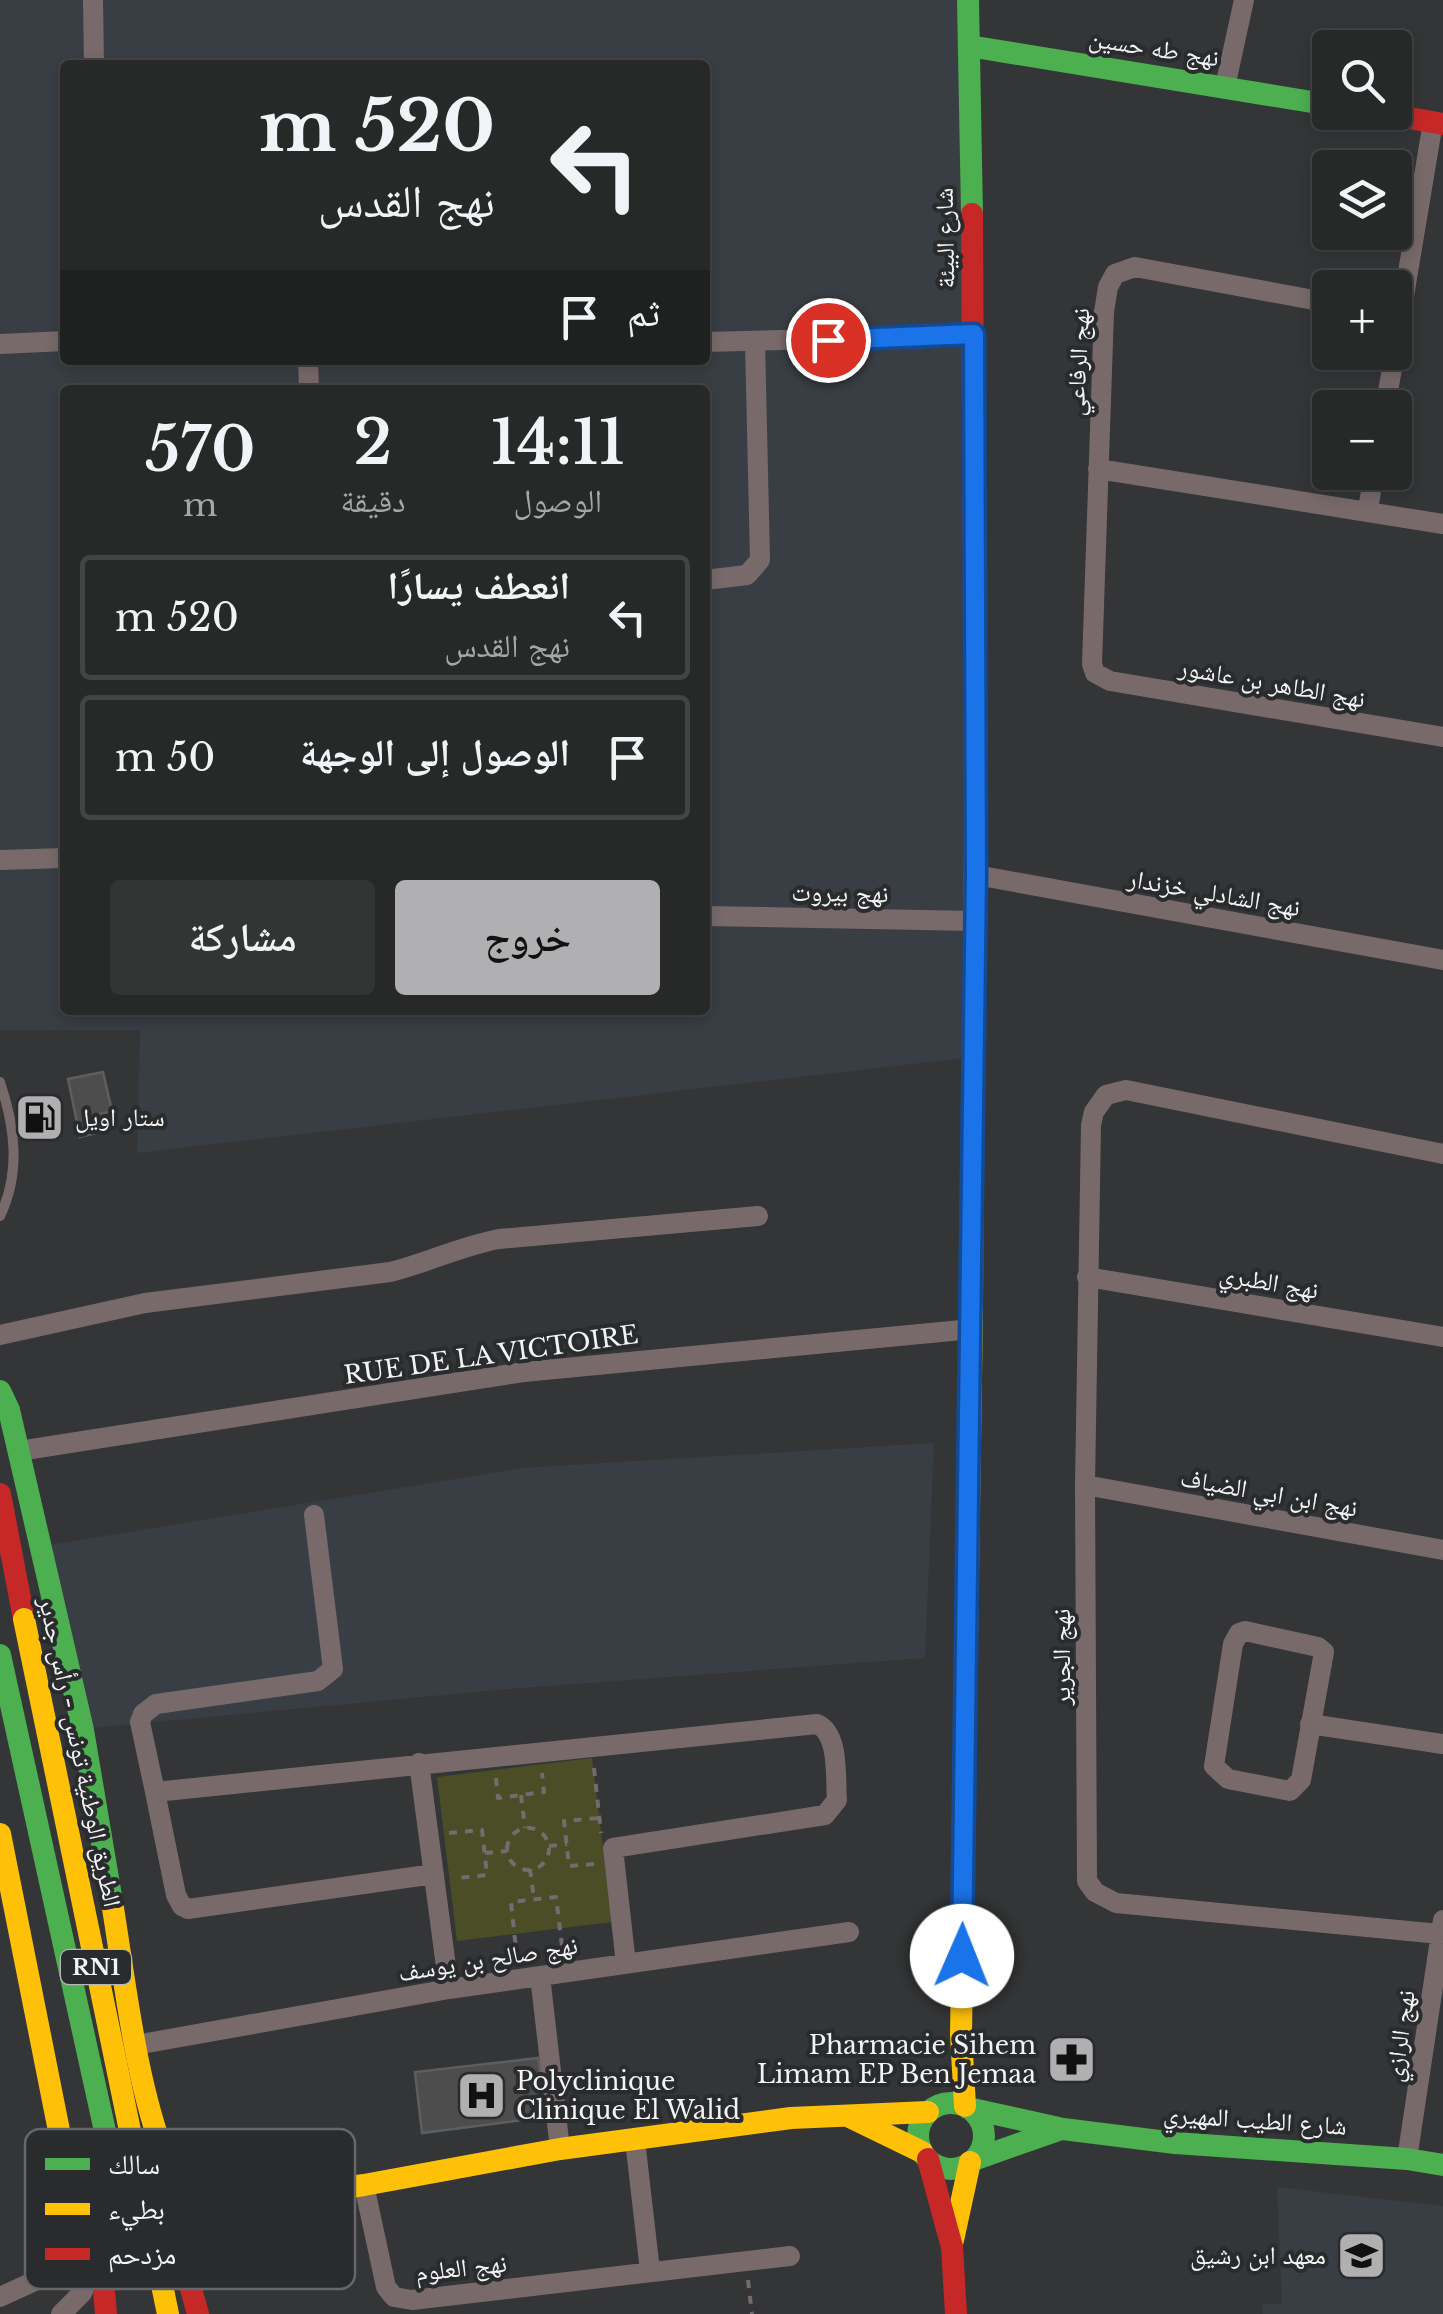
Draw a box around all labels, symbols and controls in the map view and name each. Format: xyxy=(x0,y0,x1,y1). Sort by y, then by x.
street label: نهج طه حسين xyxy=(1087,22,1221,74)
map controls xyxy=(1312,30,1412,490)
button: search xyxy=(1312,30,1412,130)
text: 520 m xyxy=(259,83,495,170)
icon: left xyxy=(530,100,660,230)
button: layers xyxy=(1312,150,1412,250)
text: نهج القدس xyxy=(318,173,495,229)
street label: شارع البيئة xyxy=(929,187,961,289)
button: + xyxy=(1312,270,1412,370)
text: ثم xyxy=(627,289,660,336)
icon: arrive xyxy=(552,290,607,345)
pin xyxy=(786,298,871,383)
street label: نهج الرفاعي xyxy=(1060,307,1101,417)
icon: arrive xyxy=(801,313,856,368)
button: − xyxy=(1312,390,1412,490)
text: 2 xyxy=(354,406,392,480)
text: 14:11 xyxy=(491,406,625,480)
text: 570 xyxy=(145,413,255,487)
text: دقيقة xyxy=(340,481,406,521)
text: الوصول xyxy=(513,481,602,521)
text: m xyxy=(183,485,217,525)
text: انعطف يسارًا xyxy=(388,562,570,609)
icon: left xyxy=(600,590,655,645)
text: 520 m xyxy=(115,594,239,641)
text: نهج القدس xyxy=(444,626,570,666)
street label: نهج الطاهر بن عاشور xyxy=(1175,651,1368,715)
text: الوصول إلى الوجهة xyxy=(300,729,570,776)
icon: arrive xyxy=(600,730,655,785)
text: 50 m xyxy=(115,734,215,781)
street label: نهج الشادلي خزندار xyxy=(1124,862,1303,928)
street label: نهج بيروت xyxy=(791,877,889,909)
button: مشاركة xyxy=(110,880,375,995)
button: خروج xyxy=(395,880,660,995)
fuel station icon: ستار اويل xyxy=(14,1091,66,1143)
place label: ستار اويل xyxy=(75,1102,165,1133)
street label: نهج الطبري xyxy=(1216,1258,1321,1310)
street label: RUE DE LA VICTOIRE xyxy=(342,1319,640,1391)
street label: نهج ابن ابي الضياف xyxy=(1177,1462,1360,1528)
street label: الطريق الوطنية تونس - رأس جدير xyxy=(32,1593,128,1910)
street label: نهج الجرير xyxy=(1046,1609,1077,1706)
position arrow xyxy=(910,1904,1014,2008)
street label: نهج صالح بن يوسف xyxy=(396,1930,580,1988)
road number: RN1 xyxy=(61,1950,131,1984)
street label: نهج الرازي xyxy=(1378,1988,1426,2085)
place label: Pharmacie Sihem Limam EP Ben Jemaa xyxy=(757,2030,1036,2090)
pharmacy icon: Pharmacie Sihem Limam EP Ben Jemaa xyxy=(1045,2033,1097,2085)
place label: Polyclinique Clinique El Walid xyxy=(516,2066,740,2126)
hospital icon: Polyclinique Clinique El Walid xyxy=(455,2069,507,2121)
street label: شارع الطيب المهيري xyxy=(1162,2098,1348,2146)
legend xyxy=(25,2129,355,2289)
text: سالك xyxy=(108,2147,160,2182)
text: بطيء xyxy=(108,2192,165,2232)
school or university icon: معهد ابن رشيق xyxy=(1335,2229,1387,2281)
text: مزدحم xyxy=(108,2237,176,2273)
place label: معهد ابن رشيق xyxy=(1190,2240,1326,2271)
street label: نهج العلوم xyxy=(414,2248,508,2289)

